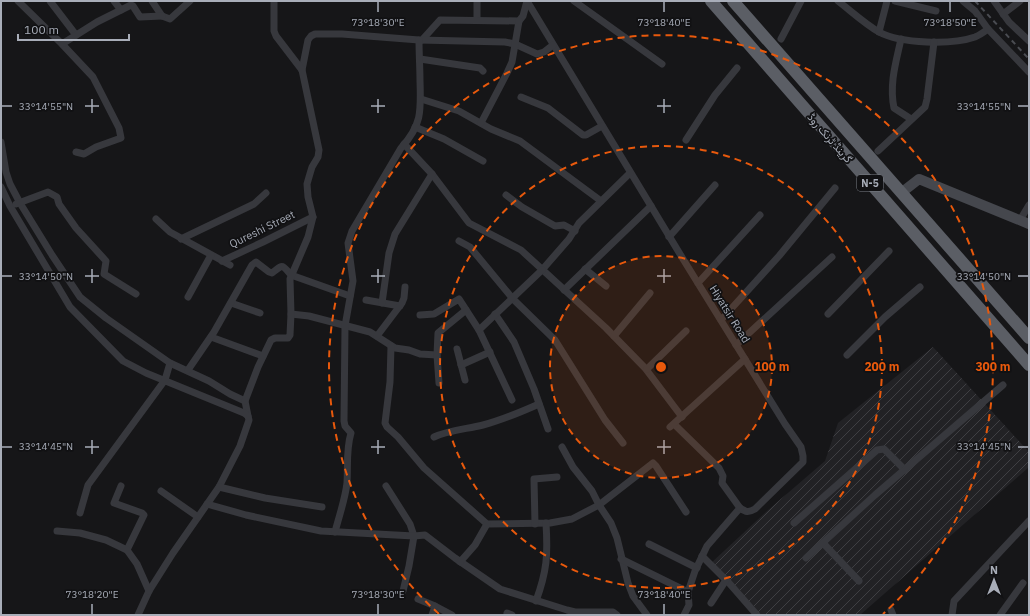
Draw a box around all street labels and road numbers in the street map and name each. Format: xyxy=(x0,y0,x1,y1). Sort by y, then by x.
street label: گرینڈ ٹرنک روڈ xyxy=(805,110,855,166)
road number: N-5 xyxy=(857,175,883,191)
street label: Qureshi Street xyxy=(227,207,297,251)
street label: Hiyatsir Road xyxy=(707,282,753,346)

